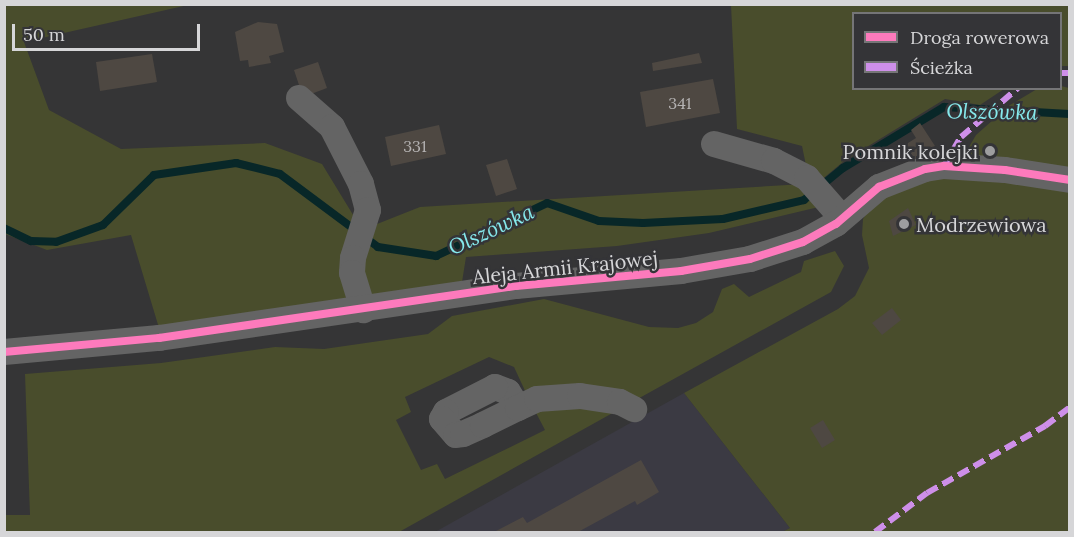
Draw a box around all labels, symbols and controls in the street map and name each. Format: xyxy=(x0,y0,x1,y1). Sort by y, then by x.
scale bar xyxy=(15,12,202,50)
legend xyxy=(852,12,1062,90)
text: 50 m xyxy=(23,23,65,46)
text: Droga rowerowa xyxy=(910,26,1049,49)
text: Ścieżka xyxy=(910,56,973,79)
house number: 341 xyxy=(668,93,692,113)
water label: Olszówka xyxy=(946,99,1038,125)
house number: 331 xyxy=(403,136,427,156)
place label: Pomnik kolejki xyxy=(843,139,978,163)
marker: Pomnik kolejki xyxy=(983,144,997,158)
water label: Olszówka xyxy=(444,199,538,261)
place label: Modrzewiowa xyxy=(916,212,1047,236)
marker: Modrzewiowa xyxy=(897,217,911,231)
street label: Aleja Armii Krajowej xyxy=(471,245,659,289)

